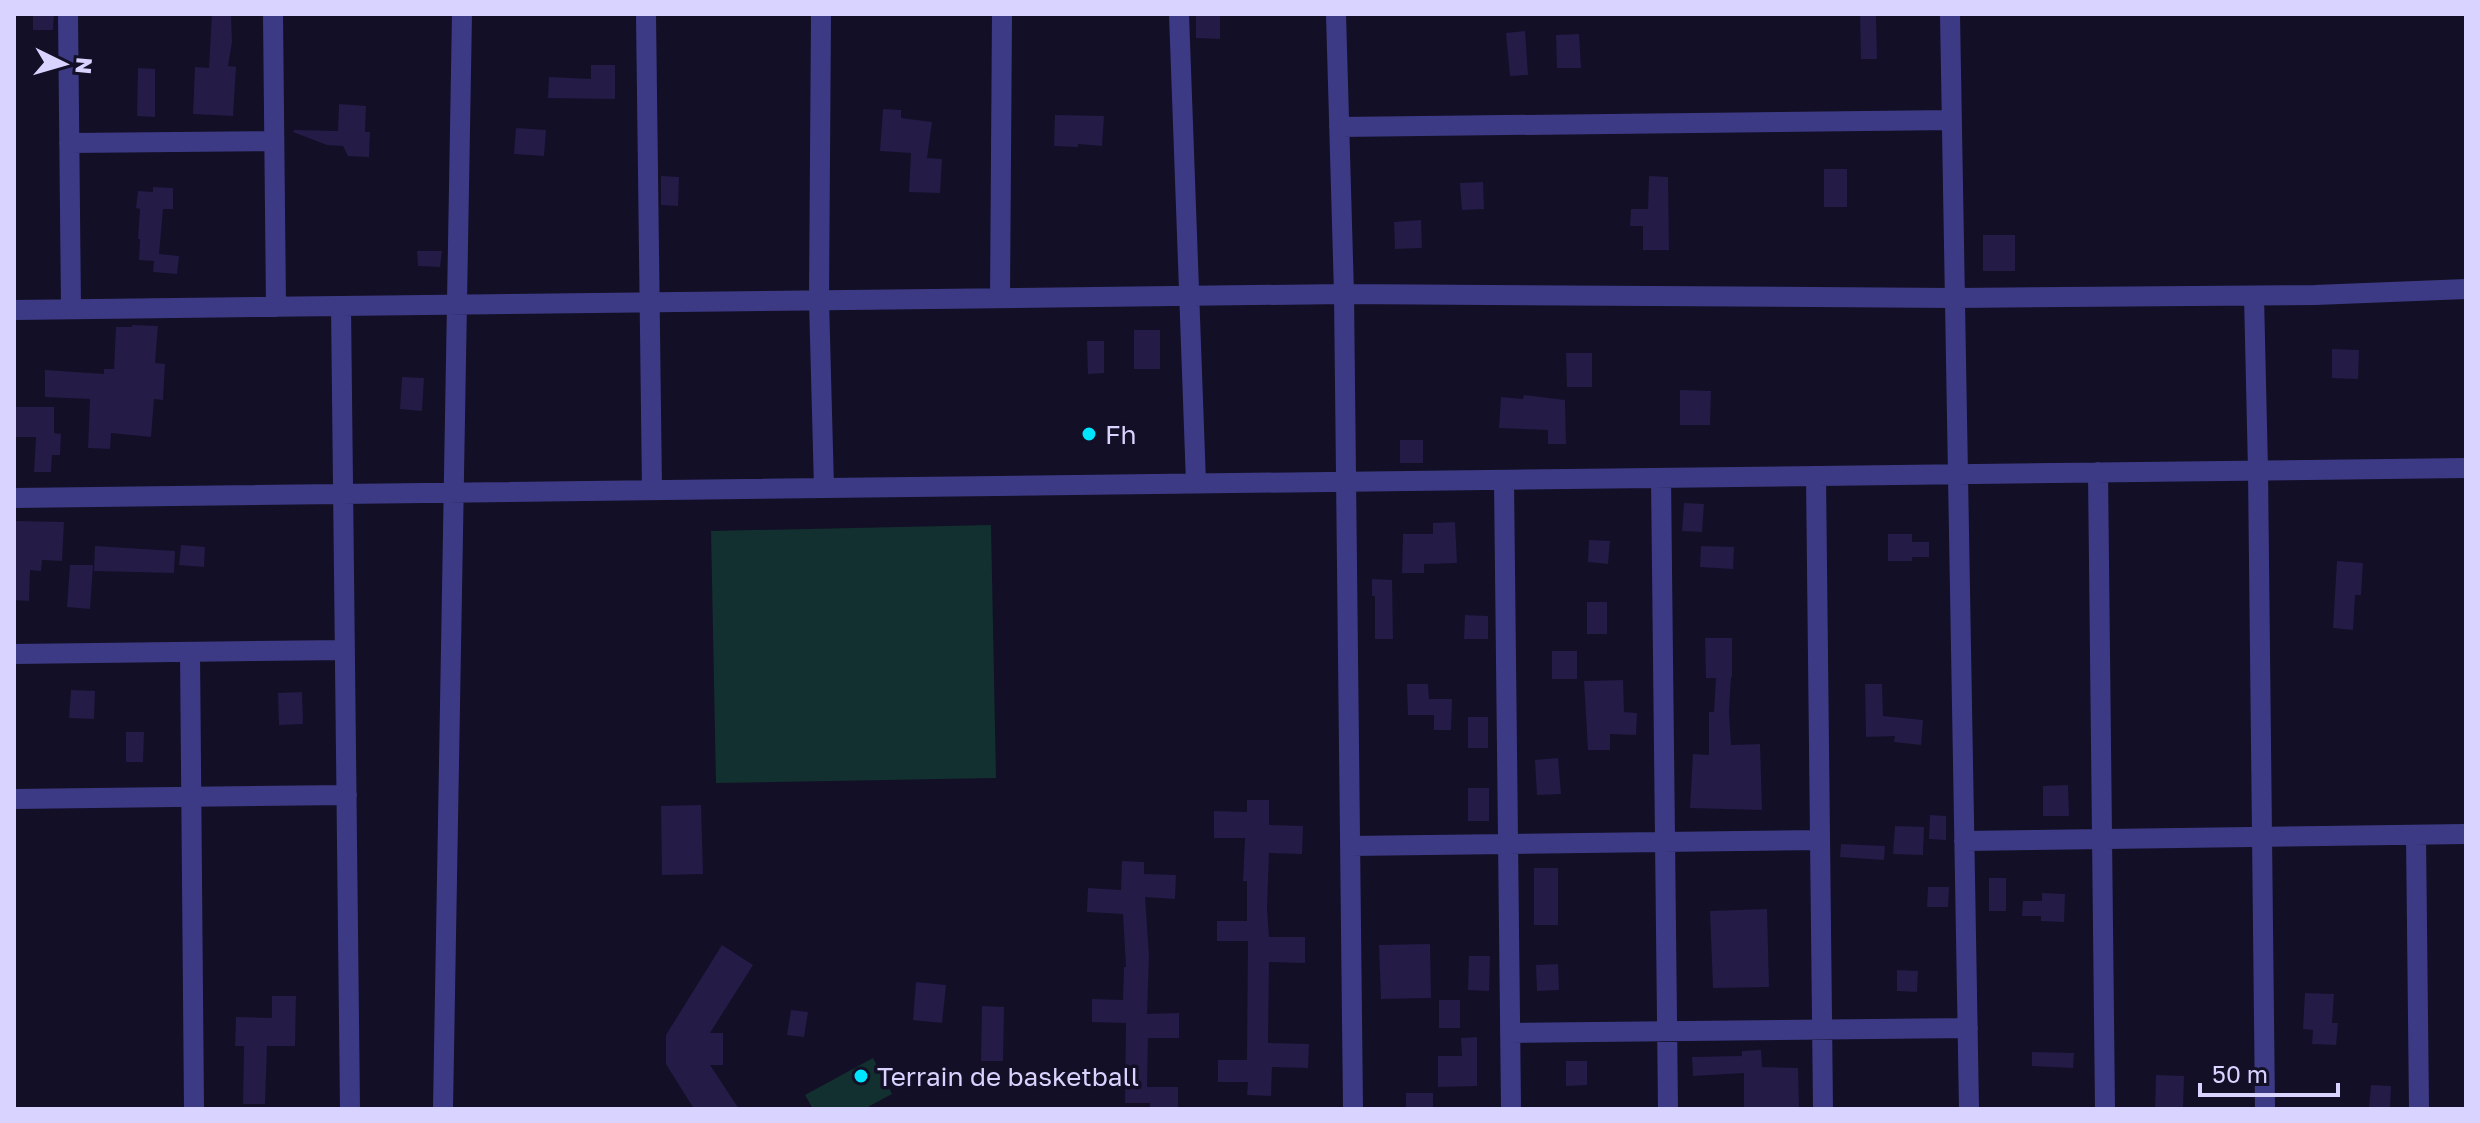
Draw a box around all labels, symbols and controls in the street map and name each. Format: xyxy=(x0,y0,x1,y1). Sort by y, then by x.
north arrow xyxy=(24,24,104,104)
text: N xyxy=(70,56,99,75)
place label: Fh xyxy=(1105,419,1136,450)
marker: Fh xyxy=(1080,425,1098,443)
scale bar xyxy=(2200,1047,2338,1097)
text: 50 m xyxy=(2212,1059,2268,1088)
place label: Terrain de basketball xyxy=(877,1061,1139,1092)
marker: Terrain de basketball xyxy=(852,1067,870,1085)

